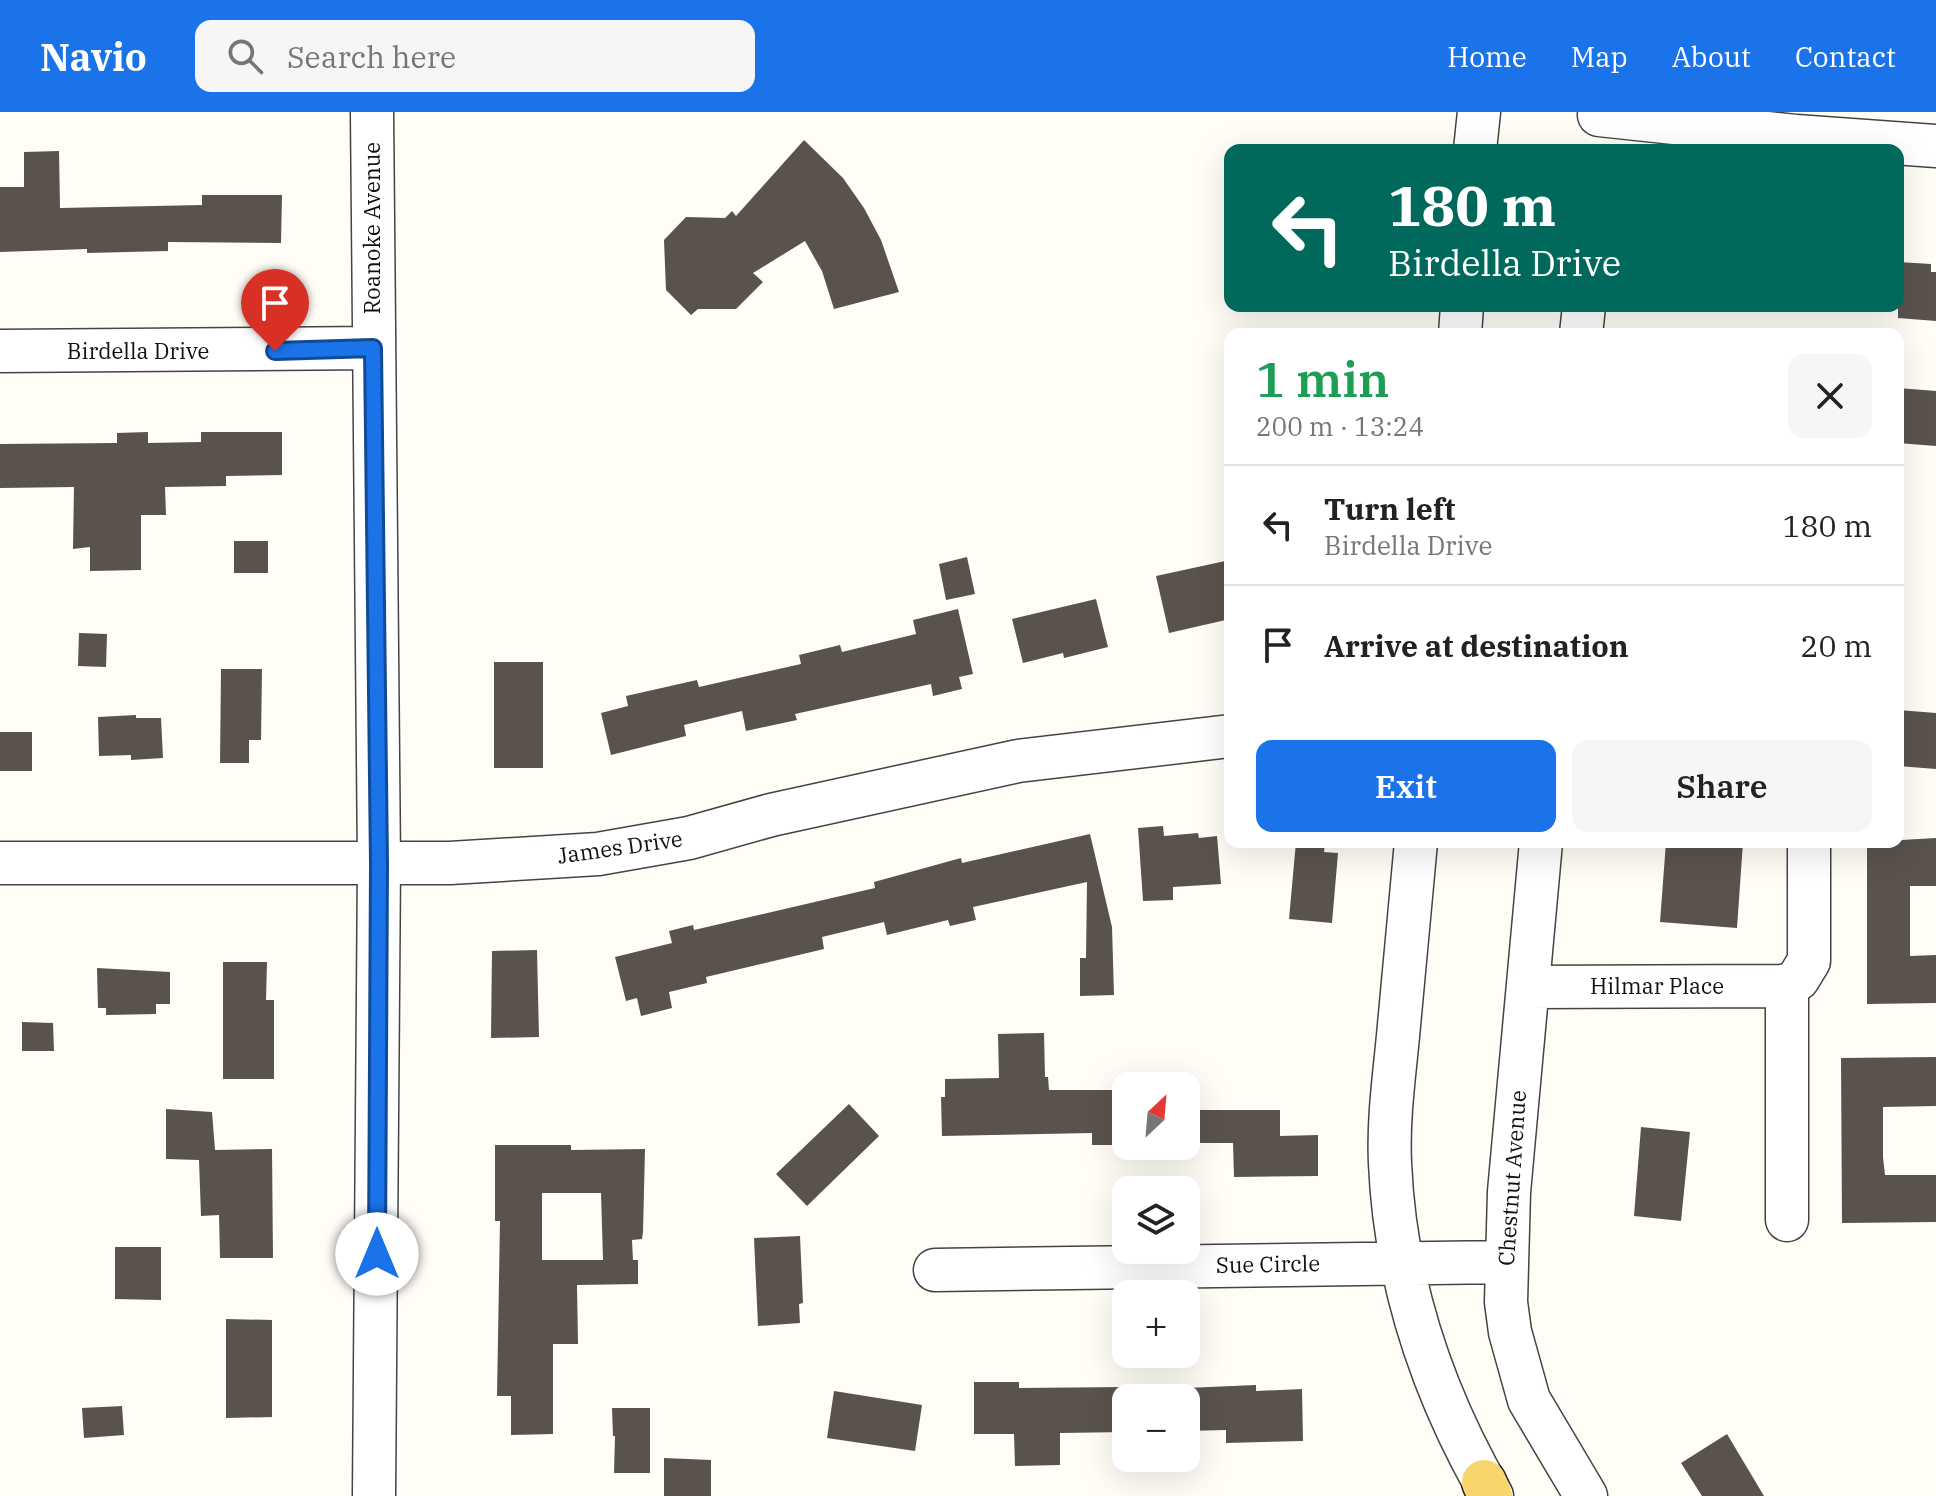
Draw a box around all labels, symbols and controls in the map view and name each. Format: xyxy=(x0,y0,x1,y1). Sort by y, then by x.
search box xyxy=(195,20,755,92)
text: Navio xyxy=(40,32,147,81)
icon: search xyxy=(223,34,267,78)
text: Search here xyxy=(287,37,456,76)
text: Home xyxy=(1447,38,1527,75)
text: Map xyxy=(1571,38,1628,75)
text: About xyxy=(1672,38,1751,75)
text: Contact xyxy=(1795,38,1896,75)
street label: Roanoke Avenue xyxy=(357,142,386,314)
text: 180 m xyxy=(1388,169,1556,241)
icon: left xyxy=(1256,176,1360,280)
text: Birdella Drive xyxy=(1388,239,1621,286)
pin xyxy=(241,269,309,351)
icon: arrive xyxy=(253,281,297,325)
street label: Birdella Drive xyxy=(67,336,209,365)
text: 1 min xyxy=(1256,348,1389,410)
button: close xyxy=(1788,354,1872,438)
text: 200 m · 13:24 xyxy=(1256,409,1424,443)
text: Turn left xyxy=(1324,489,1456,528)
icon: left xyxy=(1256,503,1300,547)
text: 180 m xyxy=(1782,506,1872,545)
text: Birdella Drive xyxy=(1324,528,1492,562)
icon: arrive xyxy=(1256,623,1300,667)
text: Arrive at destination xyxy=(1324,626,1629,665)
text: 20 m xyxy=(1800,626,1872,665)
button: Exit xyxy=(1256,740,1556,832)
button: Share xyxy=(1572,740,1872,832)
street label: James Drive xyxy=(555,823,684,870)
street label: Hilmar Place xyxy=(1590,971,1724,1000)
north arrow xyxy=(1112,1072,1200,1160)
map controls xyxy=(1112,1072,1200,1472)
street label: Chestnut Avenue xyxy=(1491,1089,1532,1267)
button: layers xyxy=(1112,1176,1200,1264)
position arrow xyxy=(335,1212,419,1296)
street label: Sue Circle xyxy=(1216,1248,1320,1279)
button: + xyxy=(1112,1280,1200,1368)
button: − xyxy=(1112,1384,1200,1472)

